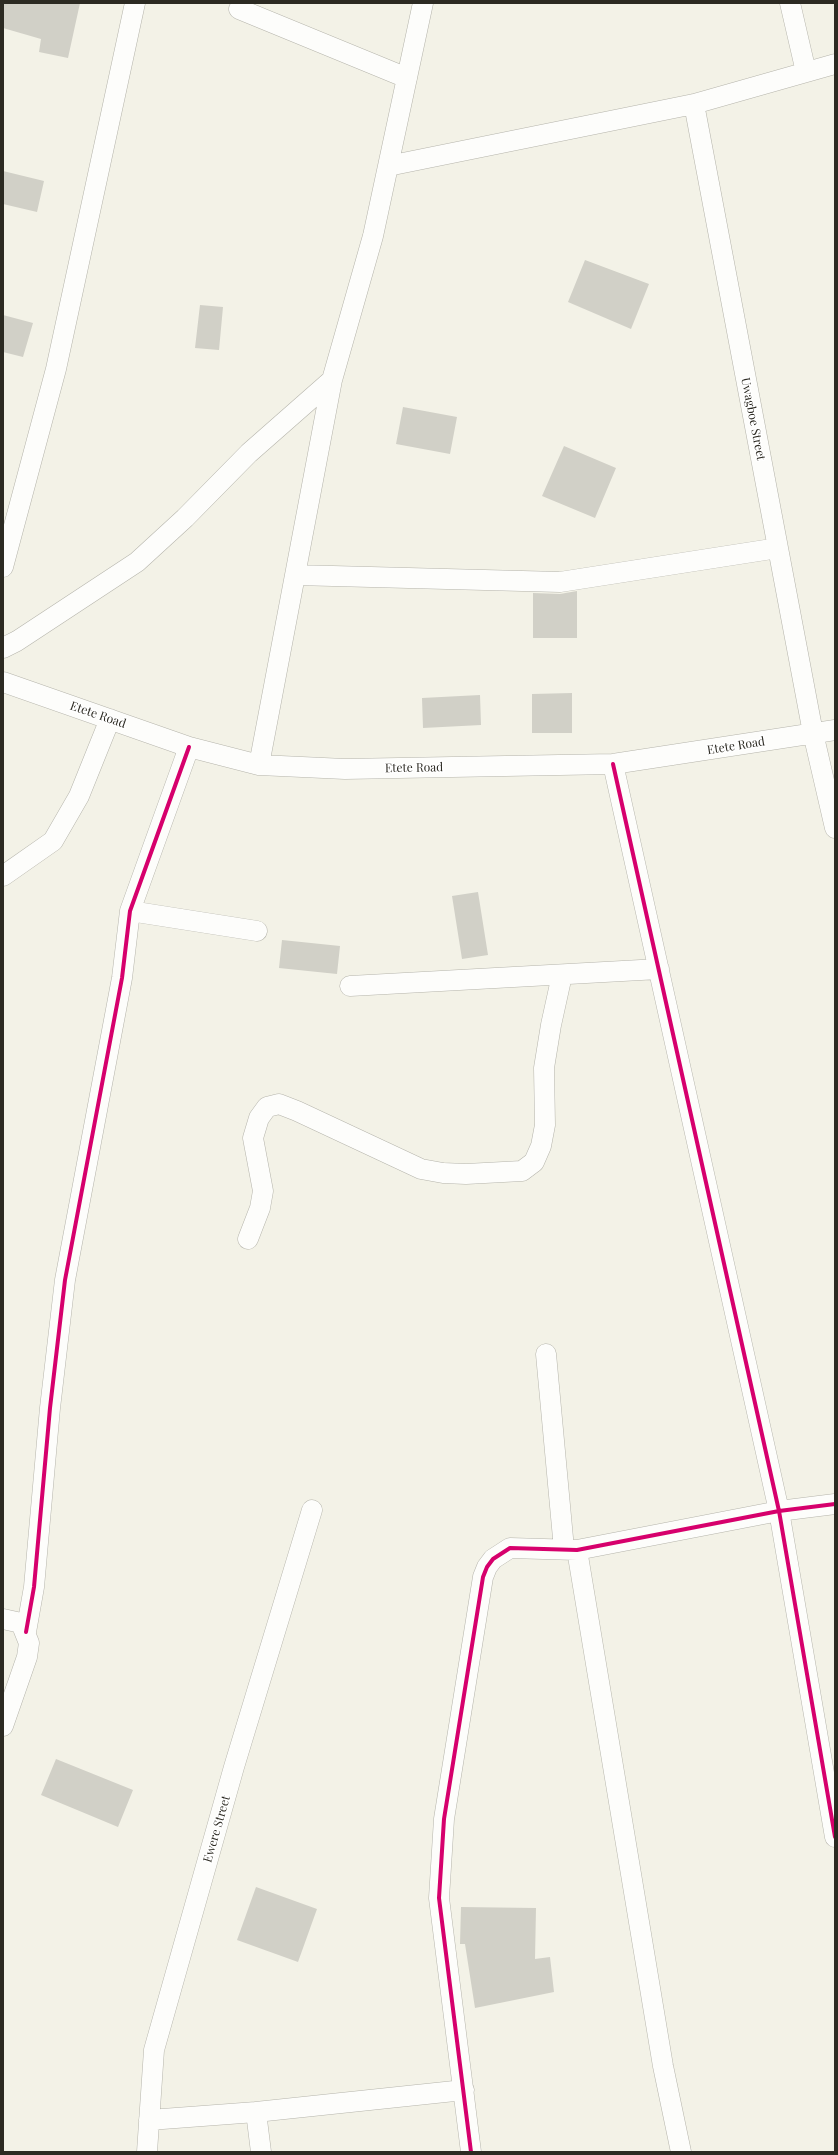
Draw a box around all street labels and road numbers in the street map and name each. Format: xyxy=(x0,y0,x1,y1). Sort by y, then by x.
street label: Uwagboe Street xyxy=(738,376,768,462)
street label: Etete Road xyxy=(68,699,128,731)
street label: Etete Road xyxy=(706,734,766,758)
street label: Etete Road xyxy=(385,760,443,776)
street label: Ewere Street xyxy=(201,1794,233,1864)

